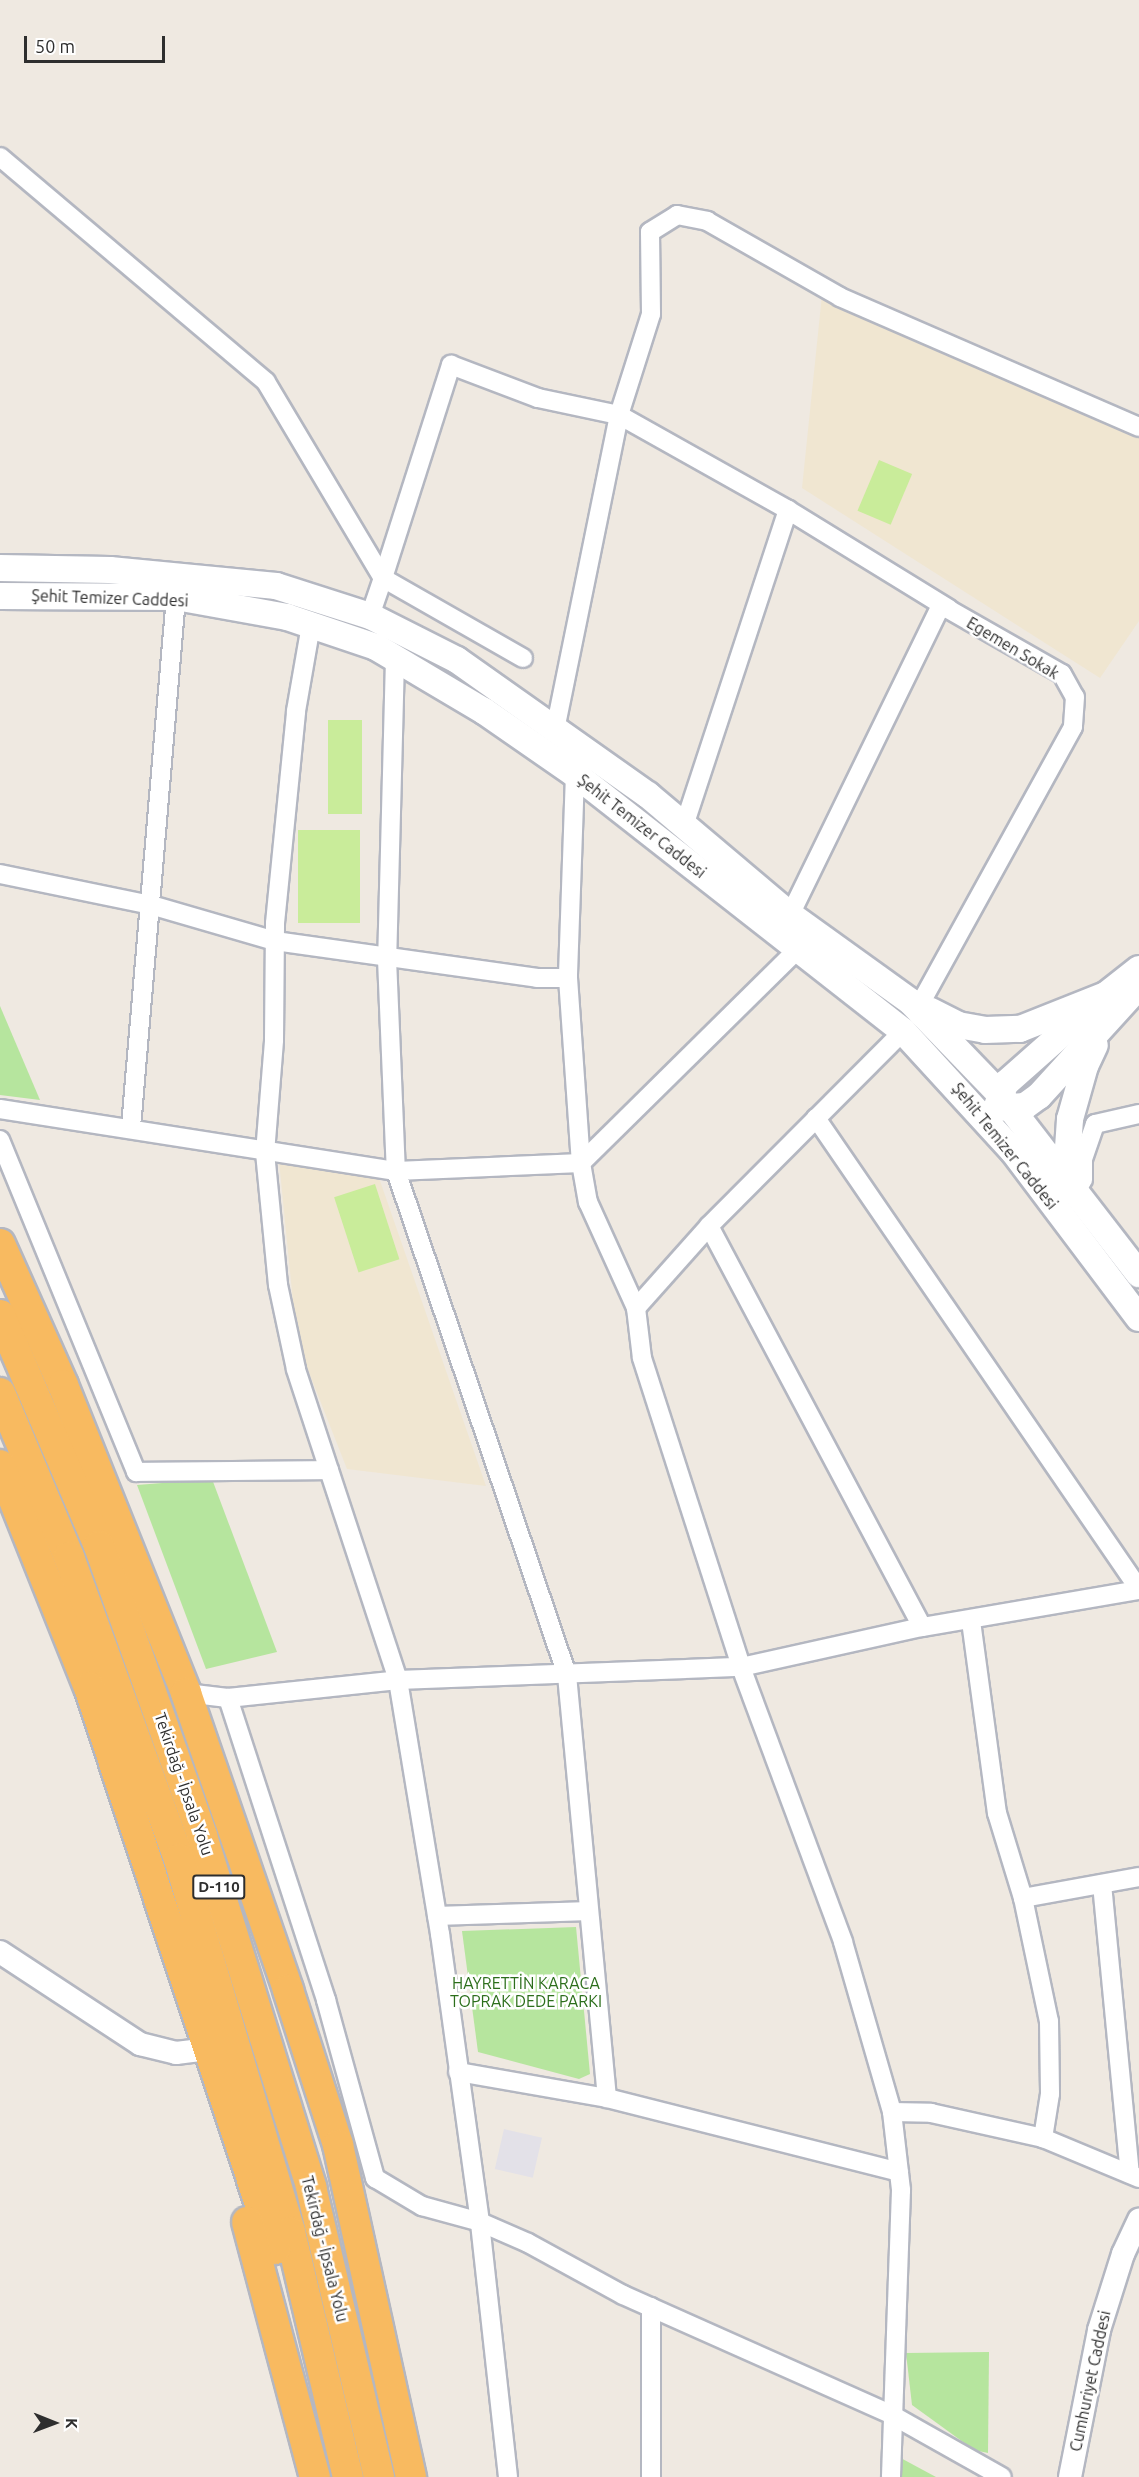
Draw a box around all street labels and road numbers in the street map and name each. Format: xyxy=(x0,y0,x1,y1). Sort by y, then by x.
street label: Şehit Temizer Caddesi xyxy=(31,586,189,610)
street label: Egemen Sokak xyxy=(963,613,1063,683)
street label: Şehit Temizer Caddesi xyxy=(574,770,710,882)
street label: Şehit Temizer Caddesi xyxy=(948,1079,1062,1213)
street label: Tekirdağ - İpsala Yolu xyxy=(151,1710,217,1858)
road number: D-110 xyxy=(192,1875,246,1899)
street label: Tekirdağ - İpsala Yolu xyxy=(298,2174,352,2324)
street label: Cumhuriyet Caddesi xyxy=(1066,2309,1114,2453)

